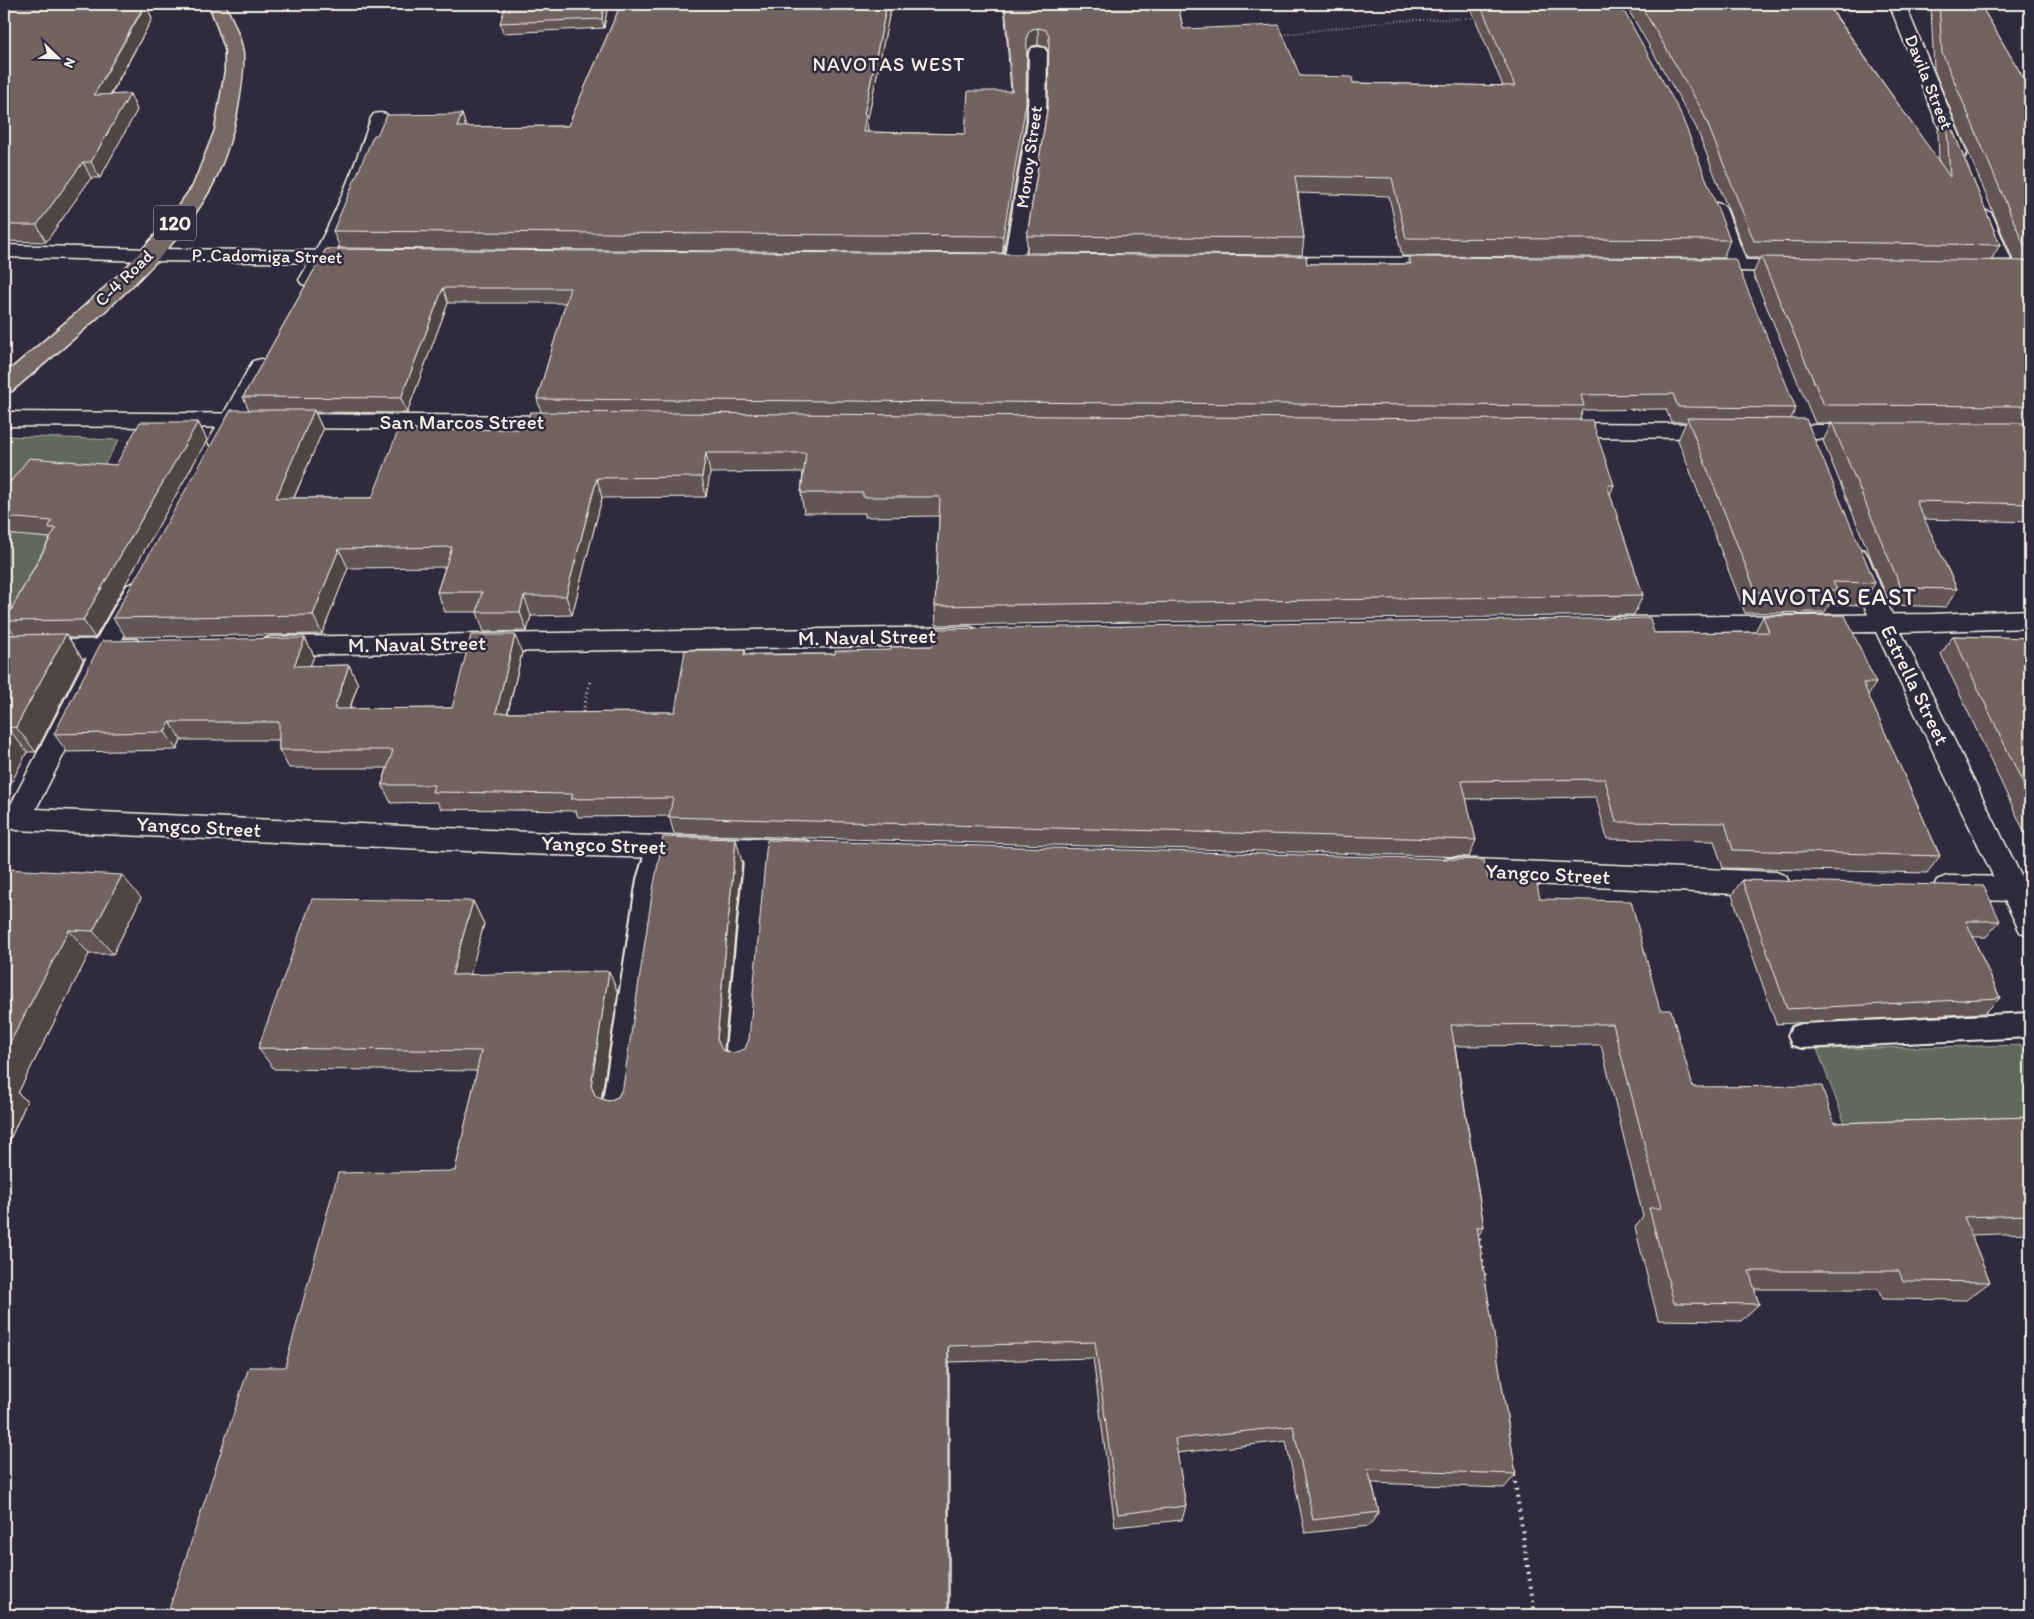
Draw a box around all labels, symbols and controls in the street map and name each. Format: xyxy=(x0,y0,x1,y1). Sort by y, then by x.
street label: Davila Street xyxy=(1900,31,1958,133)
north arrow xyxy=(32,32,82,82)
district label: NAVOTAS WEST xyxy=(813,52,965,76)
text: N xyxy=(60,55,79,71)
street label: Monoy Street xyxy=(1011,104,1047,210)
road number: 120 xyxy=(154,206,196,240)
street label: P. Cadorniga Street xyxy=(191,244,343,268)
street label: C-4 Road xyxy=(90,245,158,311)
street label: San Marcos Street xyxy=(380,409,545,434)
district label: NAVOTAS EAST xyxy=(1741,582,1917,611)
street label: Estrella Street xyxy=(1876,621,1955,749)
street label: M. Naval Street xyxy=(798,623,936,650)
street label: M. Naval Street xyxy=(348,630,486,657)
street label: Yangco Street xyxy=(136,811,262,842)
street label: Yangco Street xyxy=(541,830,667,859)
street label: Yangco Street xyxy=(1485,858,1611,889)

